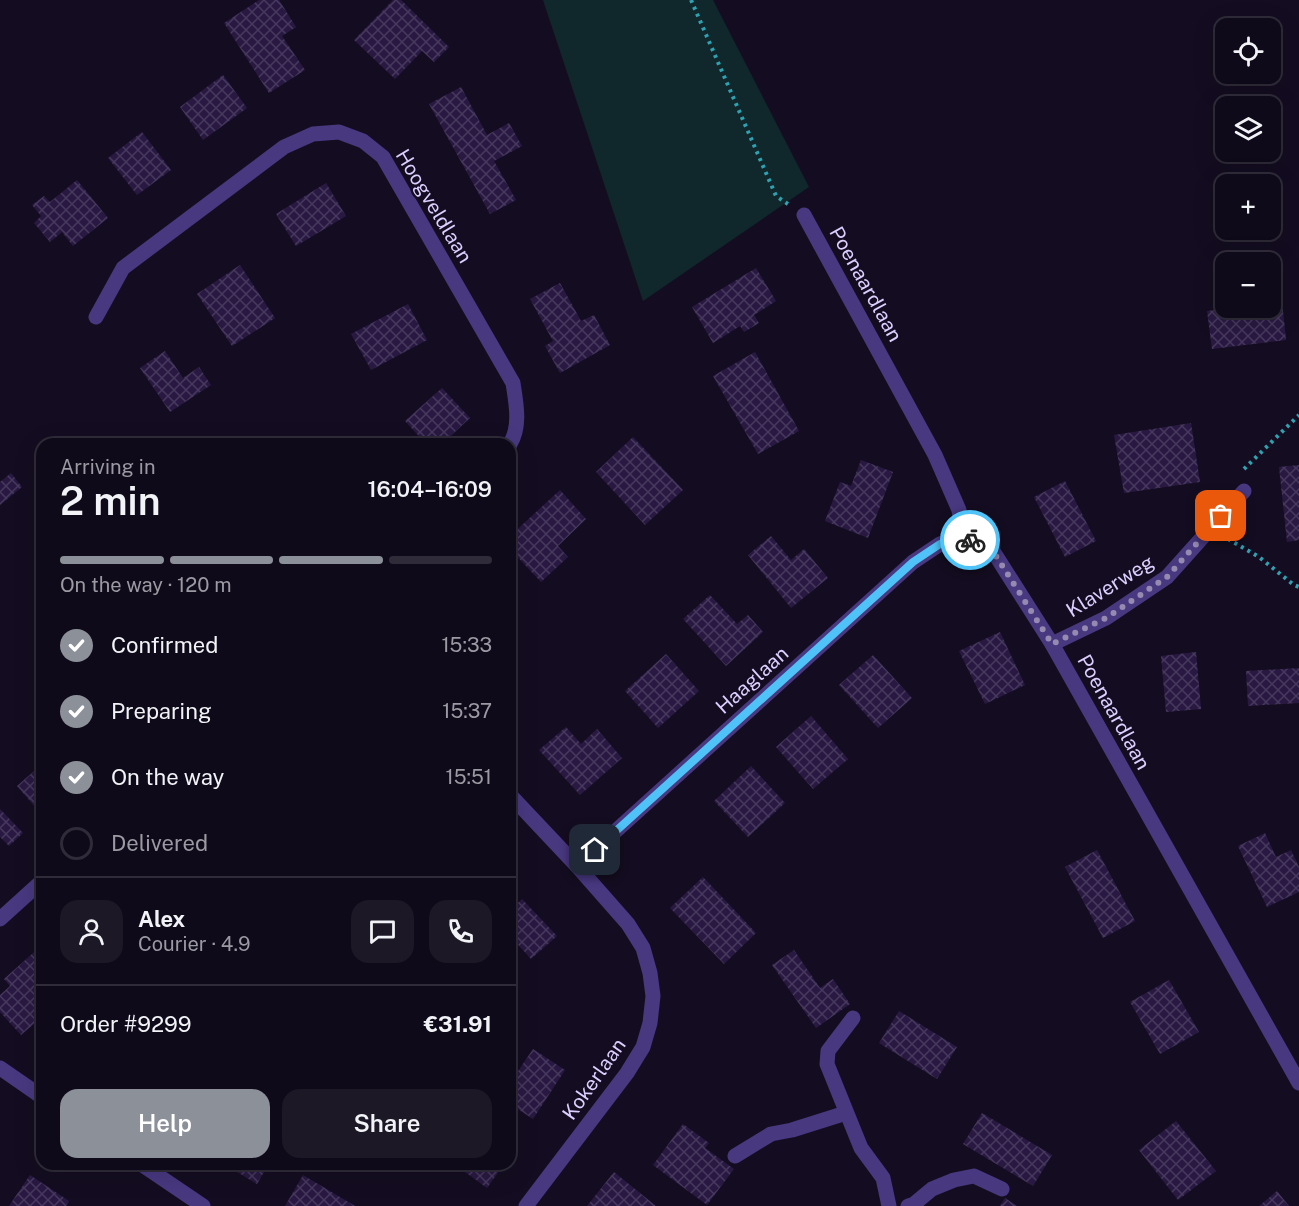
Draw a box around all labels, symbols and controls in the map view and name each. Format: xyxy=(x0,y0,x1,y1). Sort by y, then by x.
map controls xyxy=(1215,18,1281,318)
button: locate xyxy=(1215,18,1281,84)
button: layers xyxy=(1215,96,1281,162)
street label: Hoogveldlaan xyxy=(391,145,477,267)
button: + xyxy=(1215,174,1281,240)
street label: Poenaardlaan xyxy=(824,222,908,346)
button: − xyxy=(1215,252,1281,318)
text: Arriving in xyxy=(60,455,155,479)
text: 16:04–16:09 xyxy=(367,476,492,502)
text: 2 min xyxy=(60,478,161,524)
pin xyxy=(1195,490,1246,541)
icon: bag xyxy=(1204,499,1237,532)
courier xyxy=(940,510,1000,570)
icon: bike xyxy=(954,524,987,557)
street label: Klaverweg xyxy=(1062,550,1158,622)
text: On the way · 120 m xyxy=(60,573,232,597)
icon: check xyxy=(60,629,93,662)
text: Confirmed xyxy=(111,632,218,658)
text: 15:33 xyxy=(441,633,492,657)
street label: Haaglaan xyxy=(711,641,793,719)
street label: Poenaardlaan xyxy=(1072,650,1156,774)
icon: check xyxy=(60,695,93,728)
text: Preparing xyxy=(111,698,212,724)
text: 15:37 xyxy=(442,699,492,723)
icon: check xyxy=(60,761,93,794)
text: On the way xyxy=(111,764,224,790)
text: 15:51 xyxy=(446,765,492,789)
pin xyxy=(569,824,620,875)
text: Delivered xyxy=(111,830,208,856)
icon: home xyxy=(578,833,611,866)
button: person xyxy=(60,900,123,963)
button: chat xyxy=(351,900,414,963)
button: phone xyxy=(429,900,492,963)
text: Alex xyxy=(138,906,185,932)
text: Courier · 4.9 xyxy=(138,932,250,956)
text: Order #9299 xyxy=(60,1011,191,1037)
text: €31.91 xyxy=(424,1011,492,1037)
street label: Kokerlaan xyxy=(557,1034,631,1124)
button: Help xyxy=(60,1089,270,1158)
button: Share xyxy=(282,1089,492,1158)

